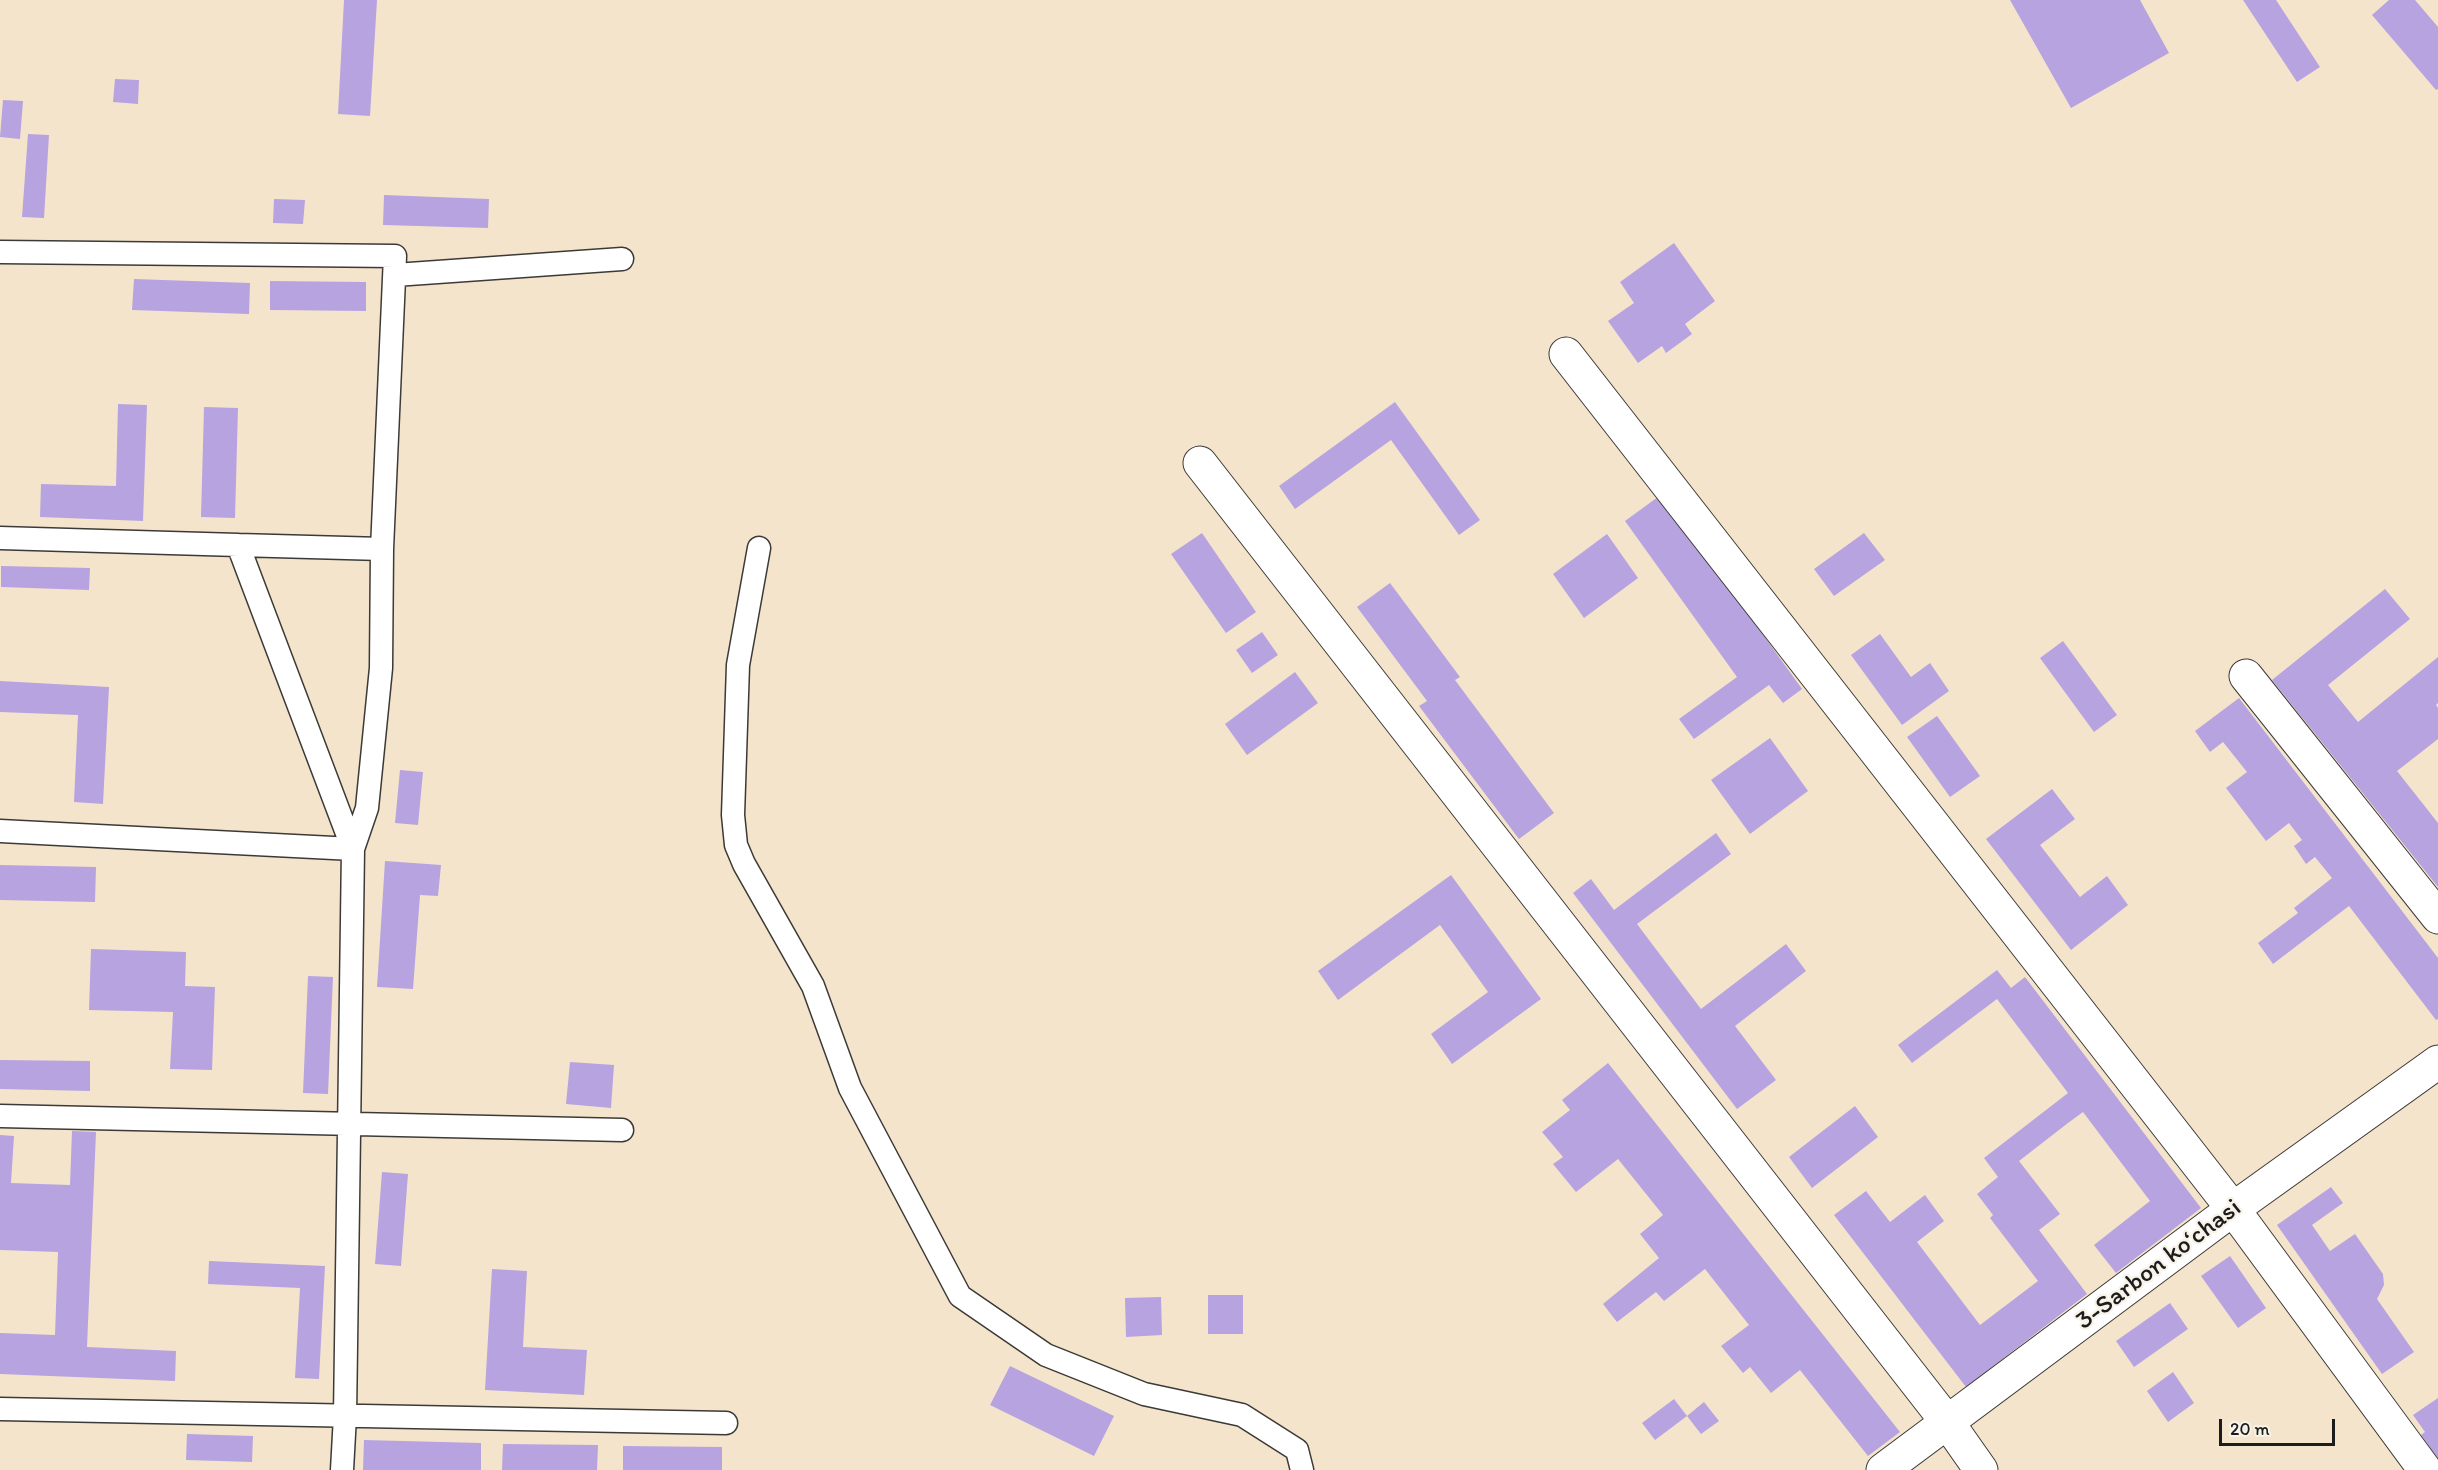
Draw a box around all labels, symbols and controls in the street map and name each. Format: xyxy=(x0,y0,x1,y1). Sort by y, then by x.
street label: 3-Sarbon koʻchasi xyxy=(2070,1193,2248,1337)
scale bar xyxy=(2222,1407,2338,1445)
text: 20 m xyxy=(2230,1418,2270,1440)

